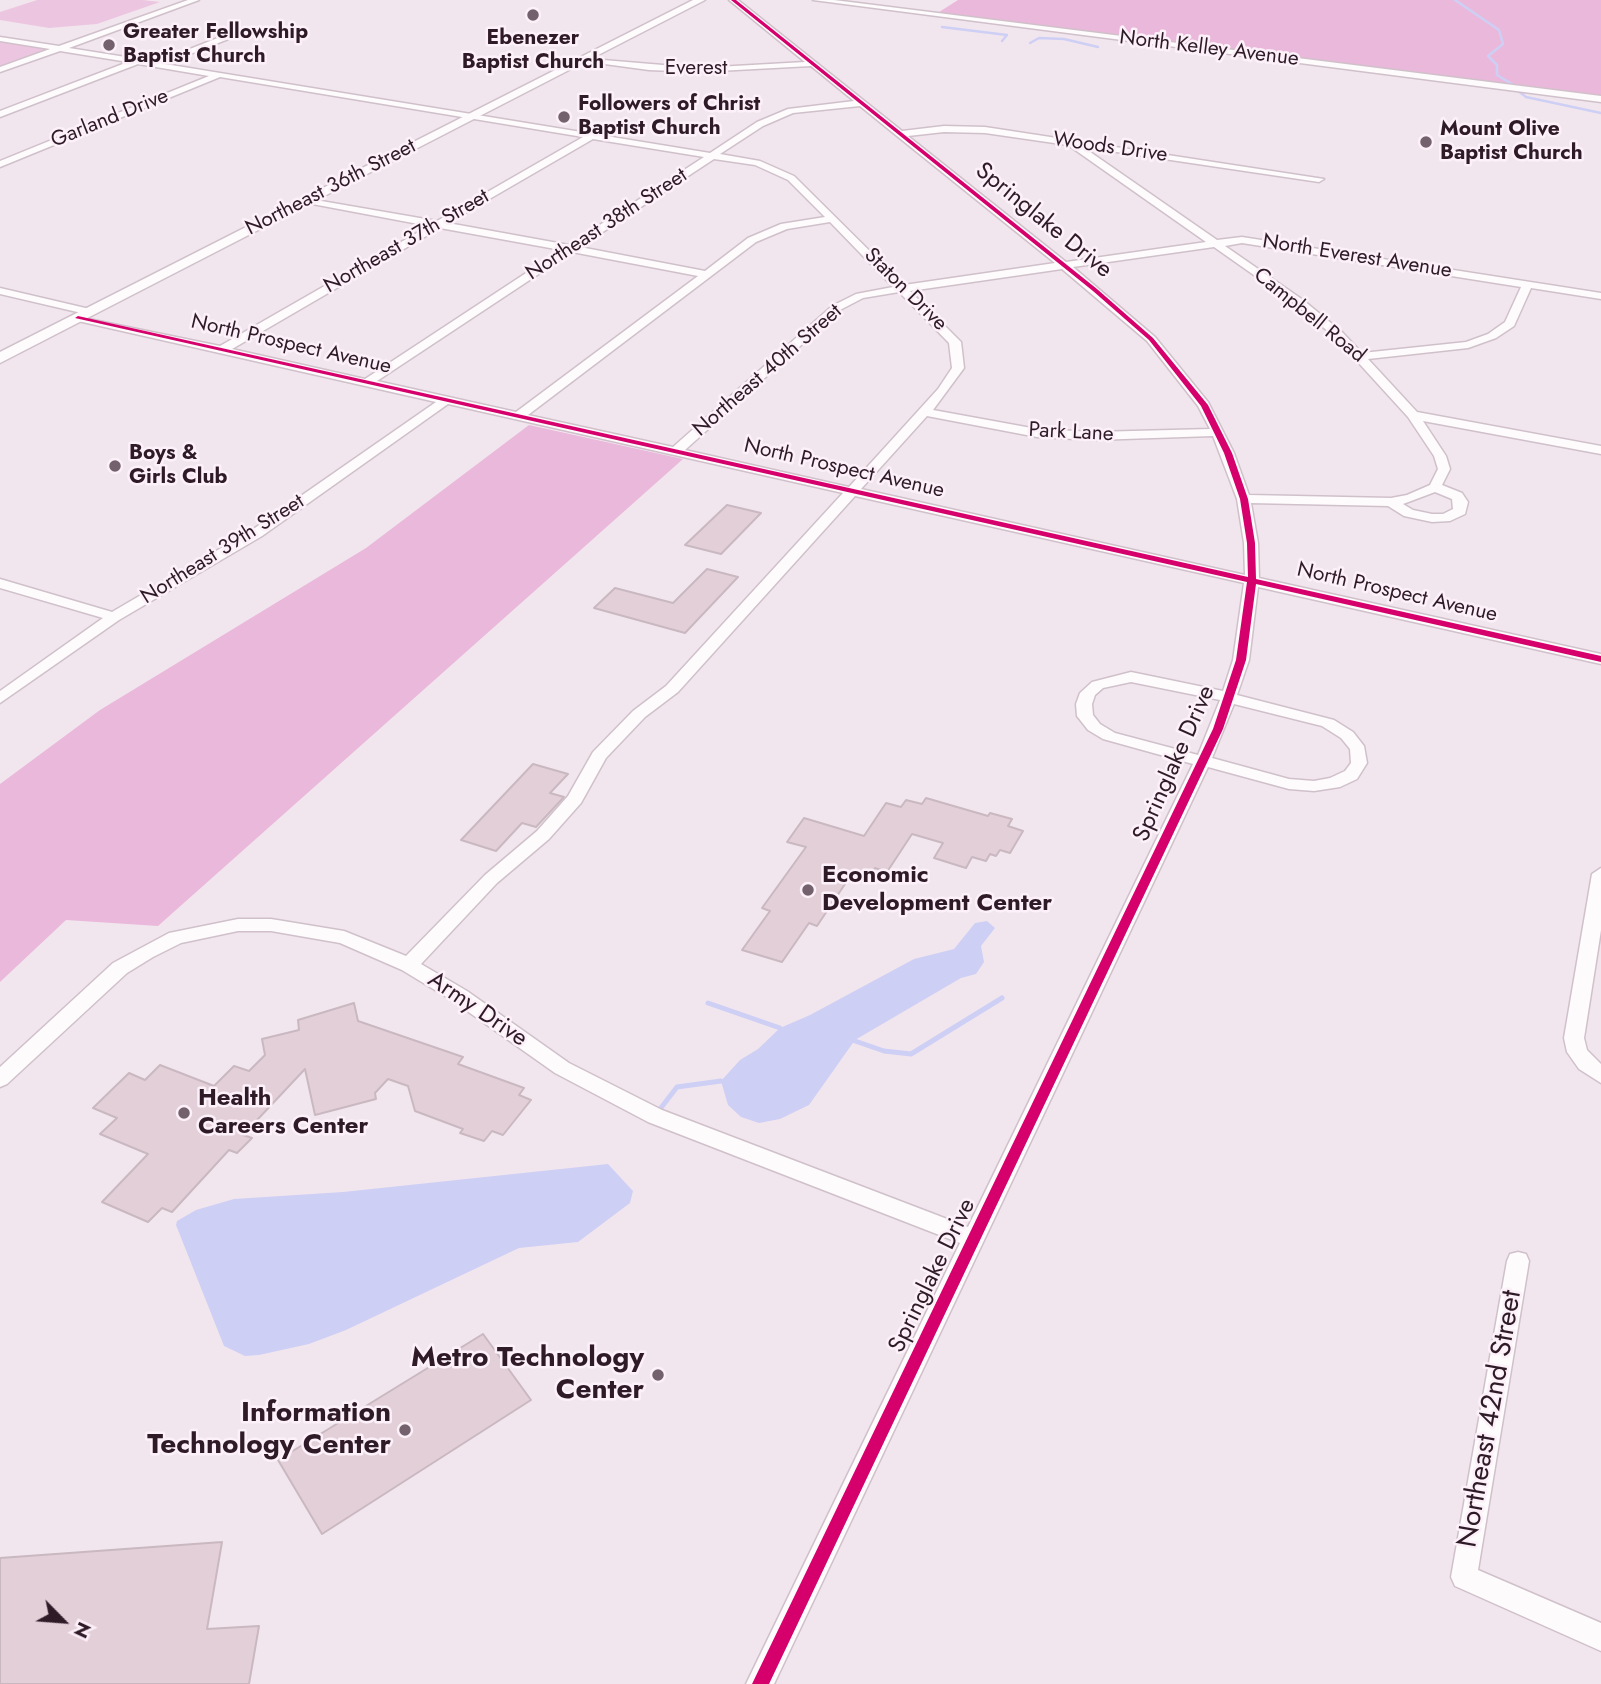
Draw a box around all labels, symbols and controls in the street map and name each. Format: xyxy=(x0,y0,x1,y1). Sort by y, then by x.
marker: Ebenezer Baptist Church xyxy=(525,7,541,23)
place label: Greater Fellowship Baptist Church xyxy=(123,20,308,70)
street label: North Kelley Avenue xyxy=(1118,25,1300,73)
place label: Ebenezer Baptist Church xyxy=(462,26,604,76)
marker: Greater Fellowship Baptist Church xyxy=(101,37,117,53)
street label: Everest xyxy=(665,56,727,82)
street label: Garland Drive xyxy=(48,84,172,154)
place label: Followers of Christ Baptist Church xyxy=(578,92,760,142)
marker: Followers of Christ Baptist Church xyxy=(556,109,572,125)
place label: Mount Olive Baptist Church xyxy=(1440,117,1583,167)
street label: Woods Drive xyxy=(1051,127,1169,169)
street label: Northeast 36th Street xyxy=(242,134,420,242)
marker: Mount Olive Baptist Church xyxy=(1418,134,1434,150)
street label: Springlake Drive xyxy=(969,157,1117,285)
street label: Northeast 38th Street xyxy=(522,163,692,287)
street label: Northeast 37th Street xyxy=(320,184,494,300)
street label: North Everest Avenue xyxy=(1260,230,1454,284)
street label: Staton Drive xyxy=(858,243,952,337)
street label: Campbell Road xyxy=(1248,263,1370,369)
street label: Northeast 40th Street xyxy=(688,299,848,443)
street label: North Prospect Avenue xyxy=(188,310,394,380)
street label: Park Lane xyxy=(1028,418,1114,448)
street label: North Prospect Avenue xyxy=(741,434,947,504)
place label: Boys & Girls Club xyxy=(129,441,227,491)
marker: Boys & Girls Club xyxy=(107,458,123,474)
street label: Northeast 39th Street xyxy=(137,490,309,610)
street label: North Prospect Avenue xyxy=(1294,558,1500,628)
street label: Springlake Drive xyxy=(1128,682,1222,846)
place label: Economic Development Center xyxy=(822,862,1052,918)
marker: Economic Development Center xyxy=(800,882,816,898)
street label: Army Drive xyxy=(422,966,532,1054)
place label: Health Careers Center xyxy=(198,1085,368,1141)
marker: Health Careers Center xyxy=(176,1105,192,1121)
street label: Springlake Drive xyxy=(883,1194,983,1358)
street label: Northeast 42nd Street xyxy=(1452,1288,1530,1550)
place label: Metro Technology Center xyxy=(411,1342,644,1408)
marker: Metro Technology Center xyxy=(650,1367,666,1383)
place label: Information Technology Center xyxy=(147,1397,391,1463)
marker: Information Technology Center xyxy=(397,1422,413,1438)
north arrow xyxy=(28,1586,98,1656)
text: N xyxy=(67,1618,98,1643)

